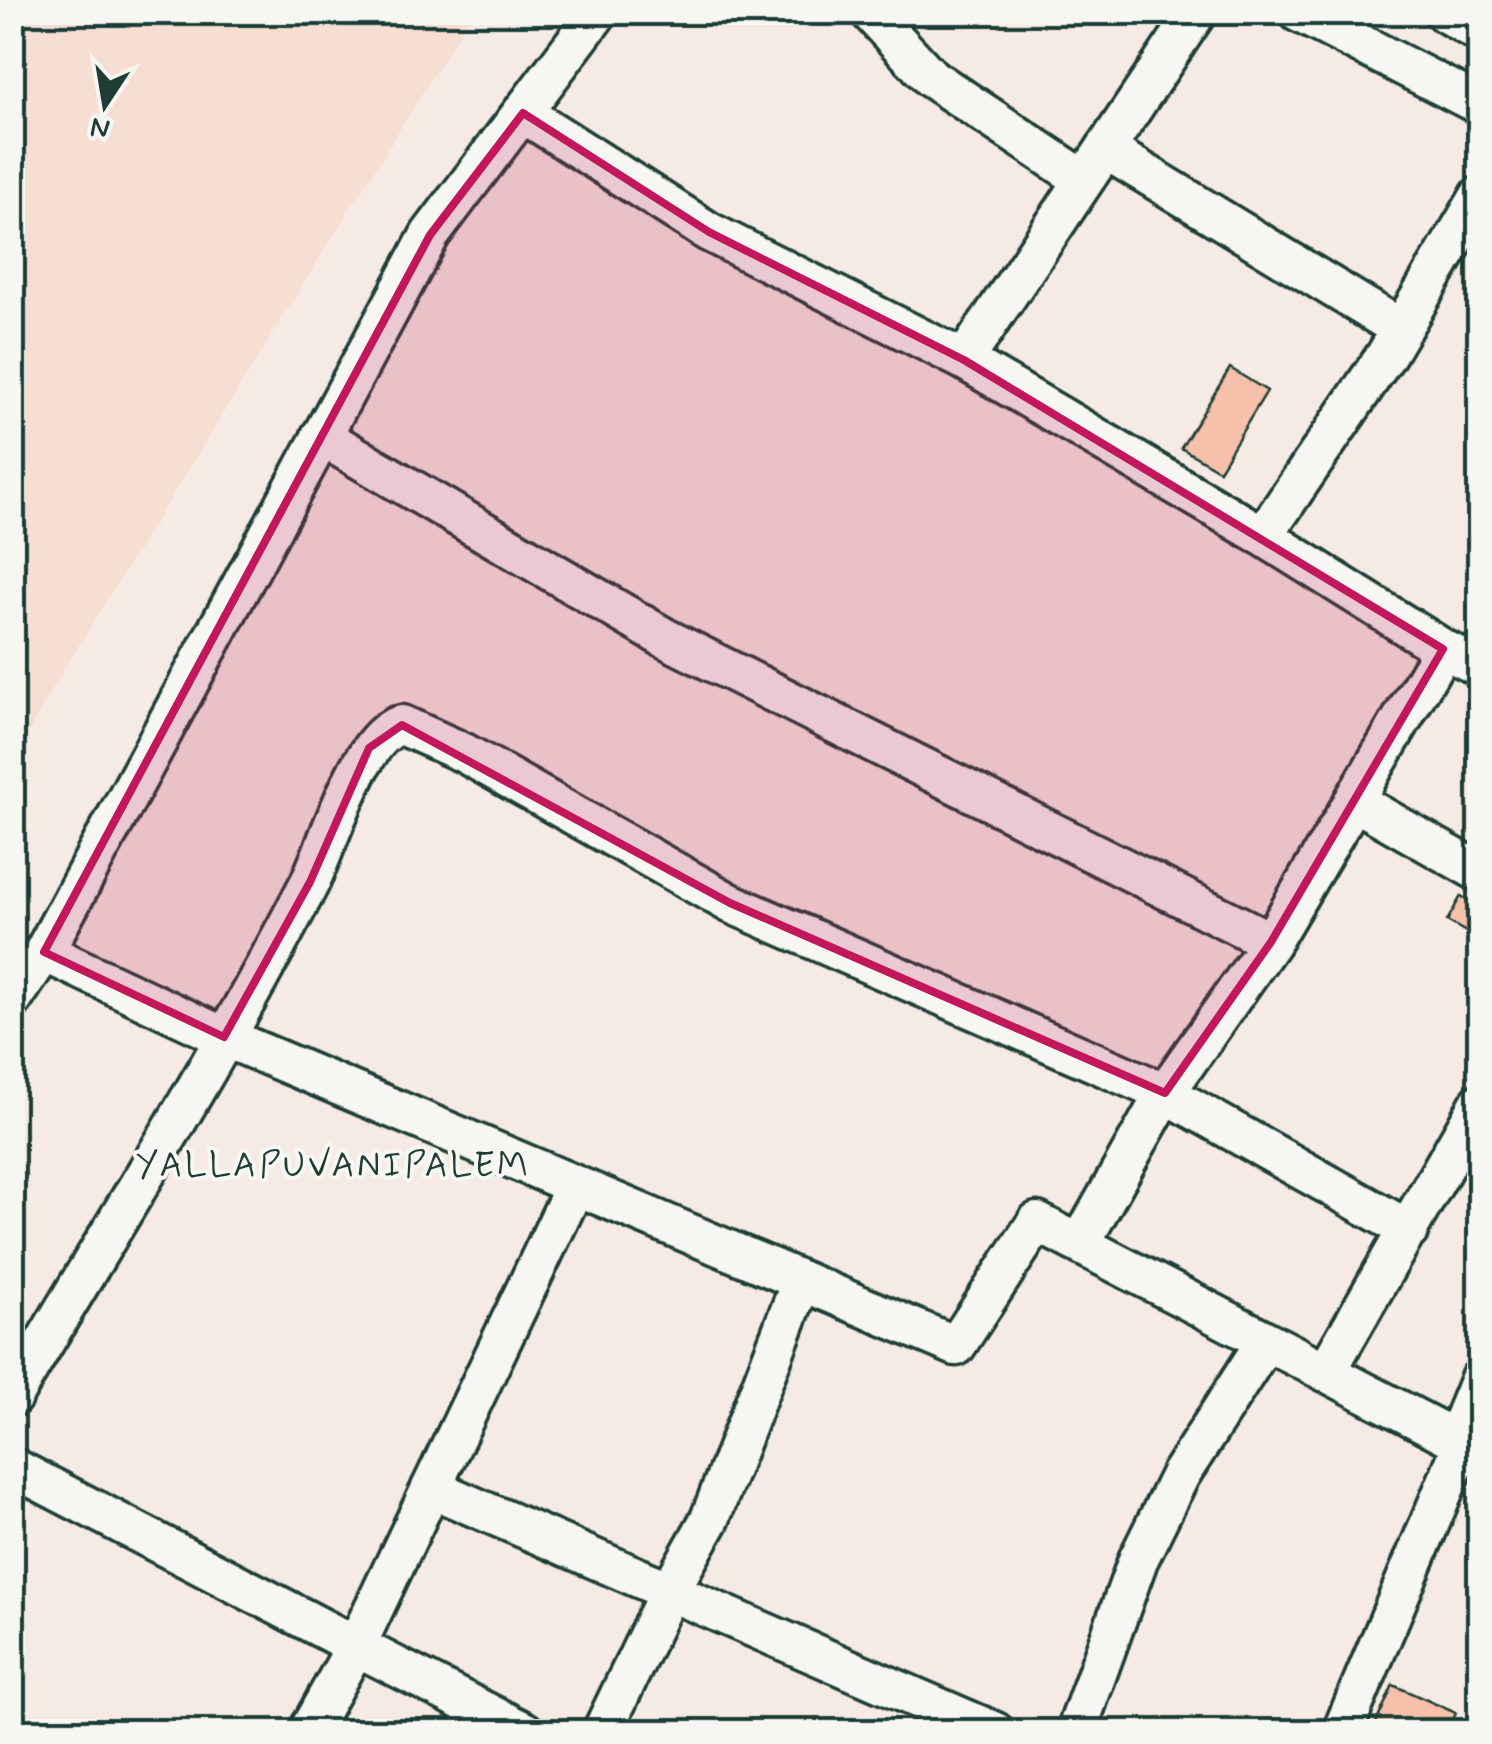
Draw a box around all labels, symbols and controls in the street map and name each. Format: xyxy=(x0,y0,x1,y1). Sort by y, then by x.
north arrow xyxy=(55,55,155,155)
text: N xyxy=(87,107,113,147)
district label: YALLAPUVANIPALEM xyxy=(136,1143,530,1189)

